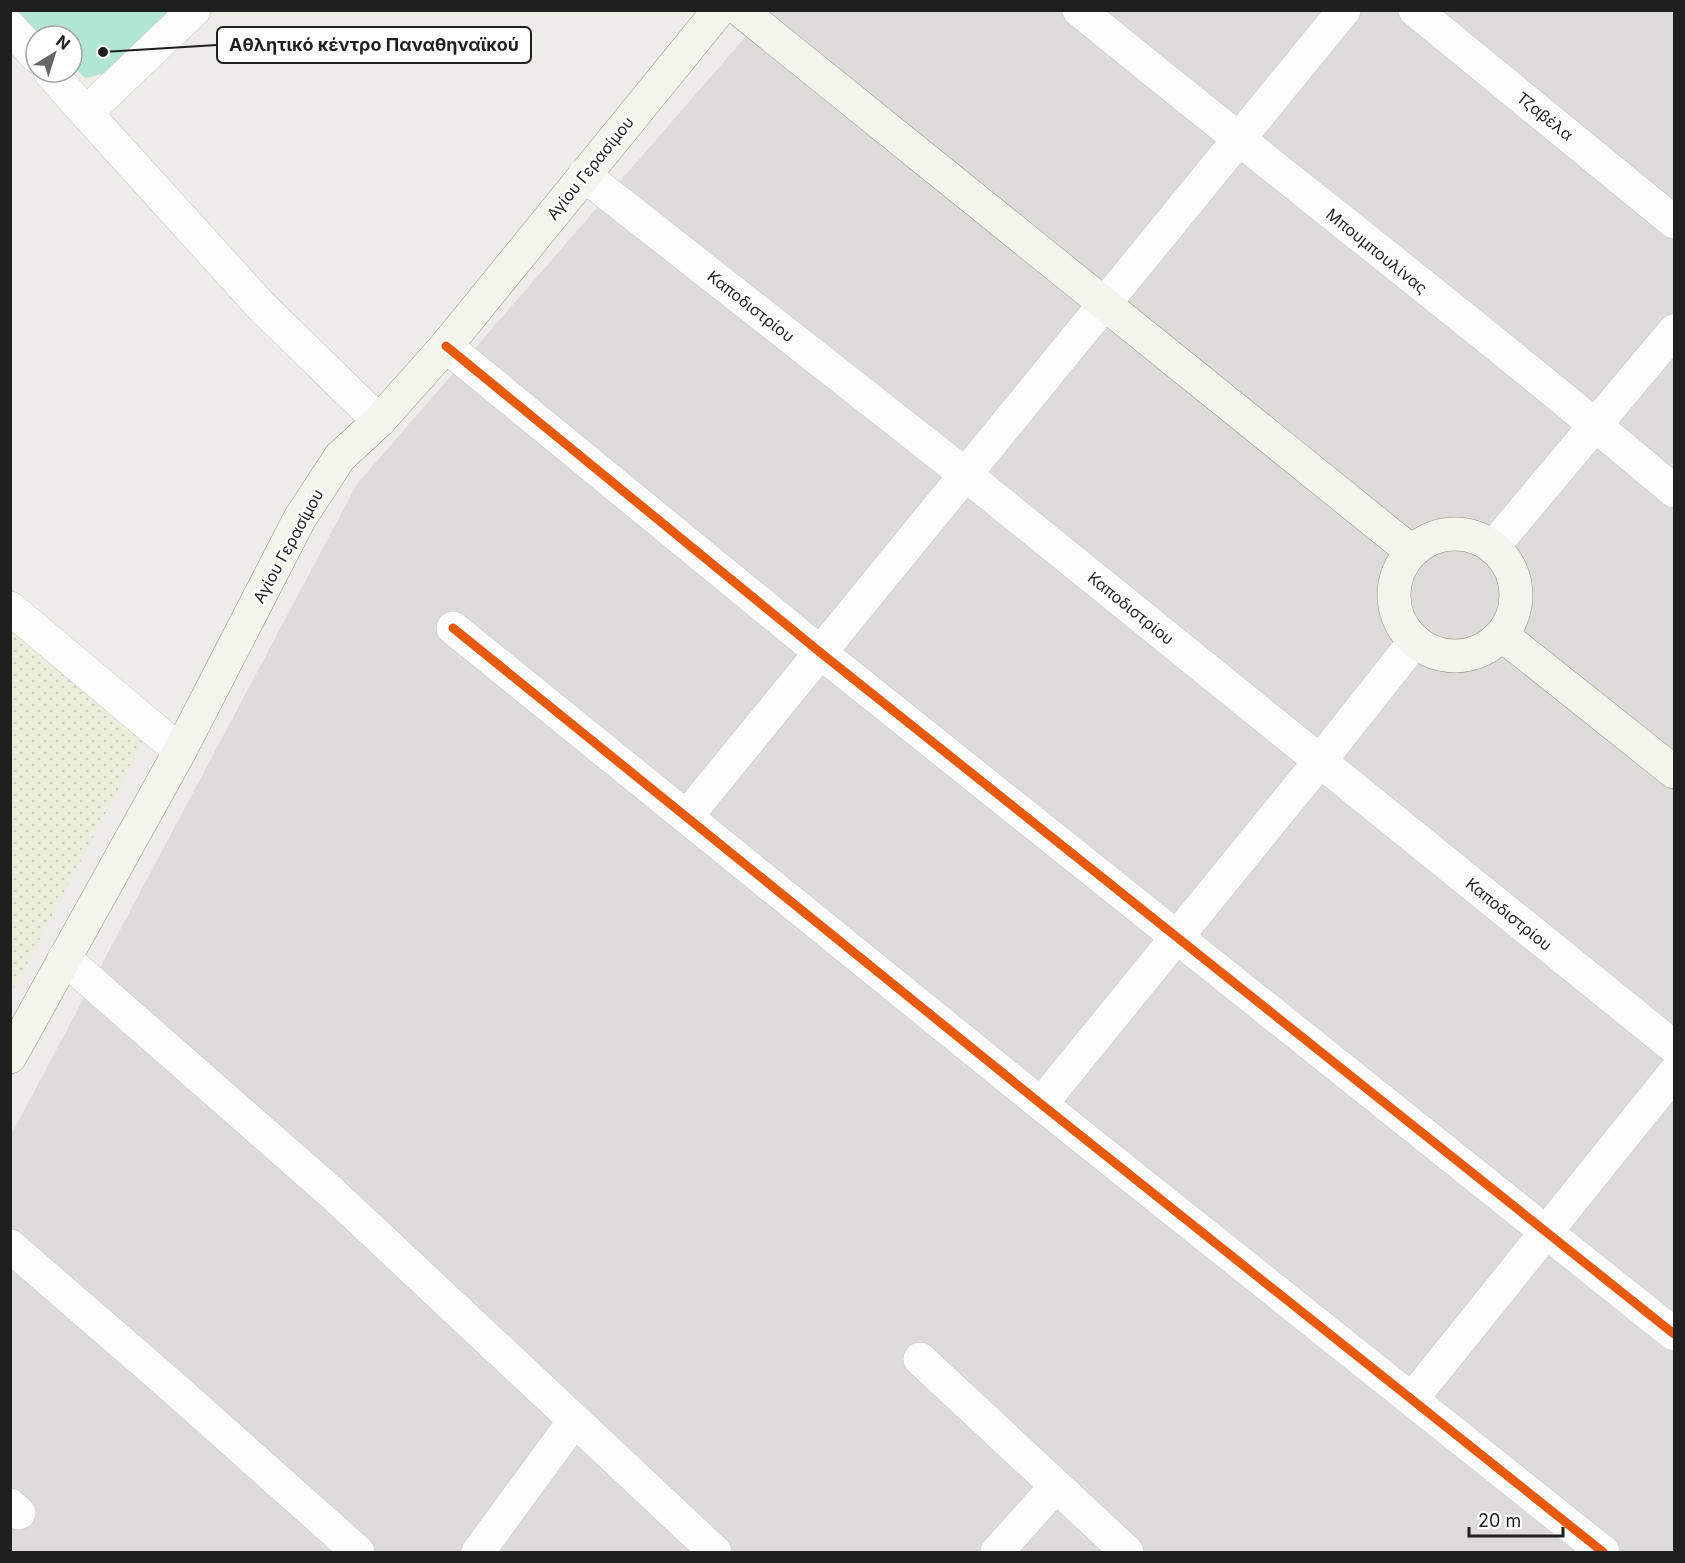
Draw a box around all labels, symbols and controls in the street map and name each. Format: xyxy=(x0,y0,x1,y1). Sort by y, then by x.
north arrow xyxy=(24,24,84,84)
callout: Αθλητικό κέντρο Παναθηναϊκού xyxy=(217,27,531,63)
text: N xyxy=(52,31,74,54)
text: Αθλητικό κέντρο Παναθηναϊκού xyxy=(229,34,519,55)
street label: Τζαβέλα xyxy=(1513,87,1577,145)
street label: Αγίου Γερασίμου xyxy=(542,112,638,224)
street label: Μπουμπουλίνας xyxy=(1322,204,1432,298)
street label: Καποδιστρίου xyxy=(704,266,798,346)
street label: Αγίου Γερασίμου xyxy=(248,486,328,606)
street label: Καποδιστρίου xyxy=(1084,567,1178,649)
street label: Καποδιστρίου xyxy=(1462,873,1556,955)
scale bar xyxy=(1469,1500,1564,1538)
text: 20 m xyxy=(1478,1510,1521,1531)

